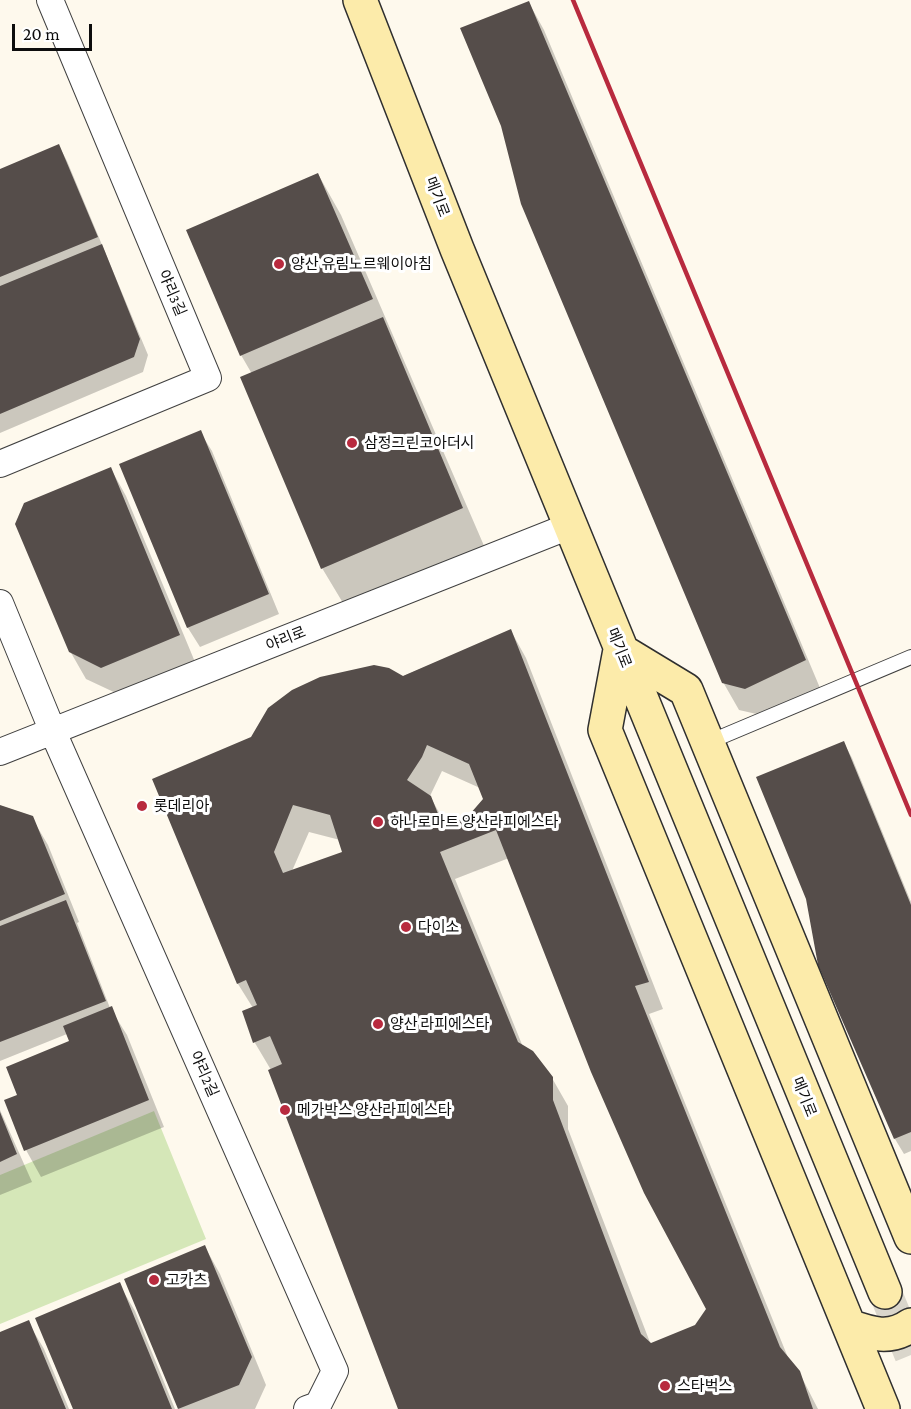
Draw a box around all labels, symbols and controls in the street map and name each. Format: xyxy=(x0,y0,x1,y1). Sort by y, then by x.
scale bar xyxy=(15,12,94,50)
text: 20 m xyxy=(23,24,60,44)
street label: 메기로 xyxy=(421,174,453,220)
place label: 양산 유림노르웨이아침 xyxy=(291,255,432,273)
marker: 양산 유림노르웨이아침 xyxy=(272,257,286,271)
street label: 야리3길 xyxy=(154,267,190,319)
place label: 삼정그린코아더시 xyxy=(364,434,474,452)
marker: 삼정그린코아더시 xyxy=(345,436,359,450)
street label: 야리로 xyxy=(263,623,309,655)
street label: 메기로 xyxy=(603,625,635,671)
place label: 롯데리아 xyxy=(154,797,209,815)
marker: 롯데리아 xyxy=(135,799,149,813)
place label: 하나로마트 양산라피에스타 xyxy=(390,813,558,831)
marker: 하나로마트 양산라피에스타 xyxy=(371,815,385,829)
place label: 다이소 xyxy=(418,918,459,936)
marker: 다이소 xyxy=(399,920,413,934)
place label: 양산 라피에스타 xyxy=(390,1015,489,1033)
marker: 양산 라피에스타 xyxy=(371,1017,385,1031)
street label: 야리2길 xyxy=(186,1048,222,1100)
street label: 메기로 xyxy=(788,1074,820,1120)
place label: 메가박스 양산라피에스타 xyxy=(297,1101,452,1119)
marker: 메가박스 양산라피에스타 xyxy=(278,1103,292,1117)
place label: 고카츠 xyxy=(166,1271,207,1289)
marker: 고카츠 xyxy=(147,1273,161,1287)
place label: 스타벅스 xyxy=(677,1377,732,1395)
marker: 스타벅스 xyxy=(658,1379,672,1393)

